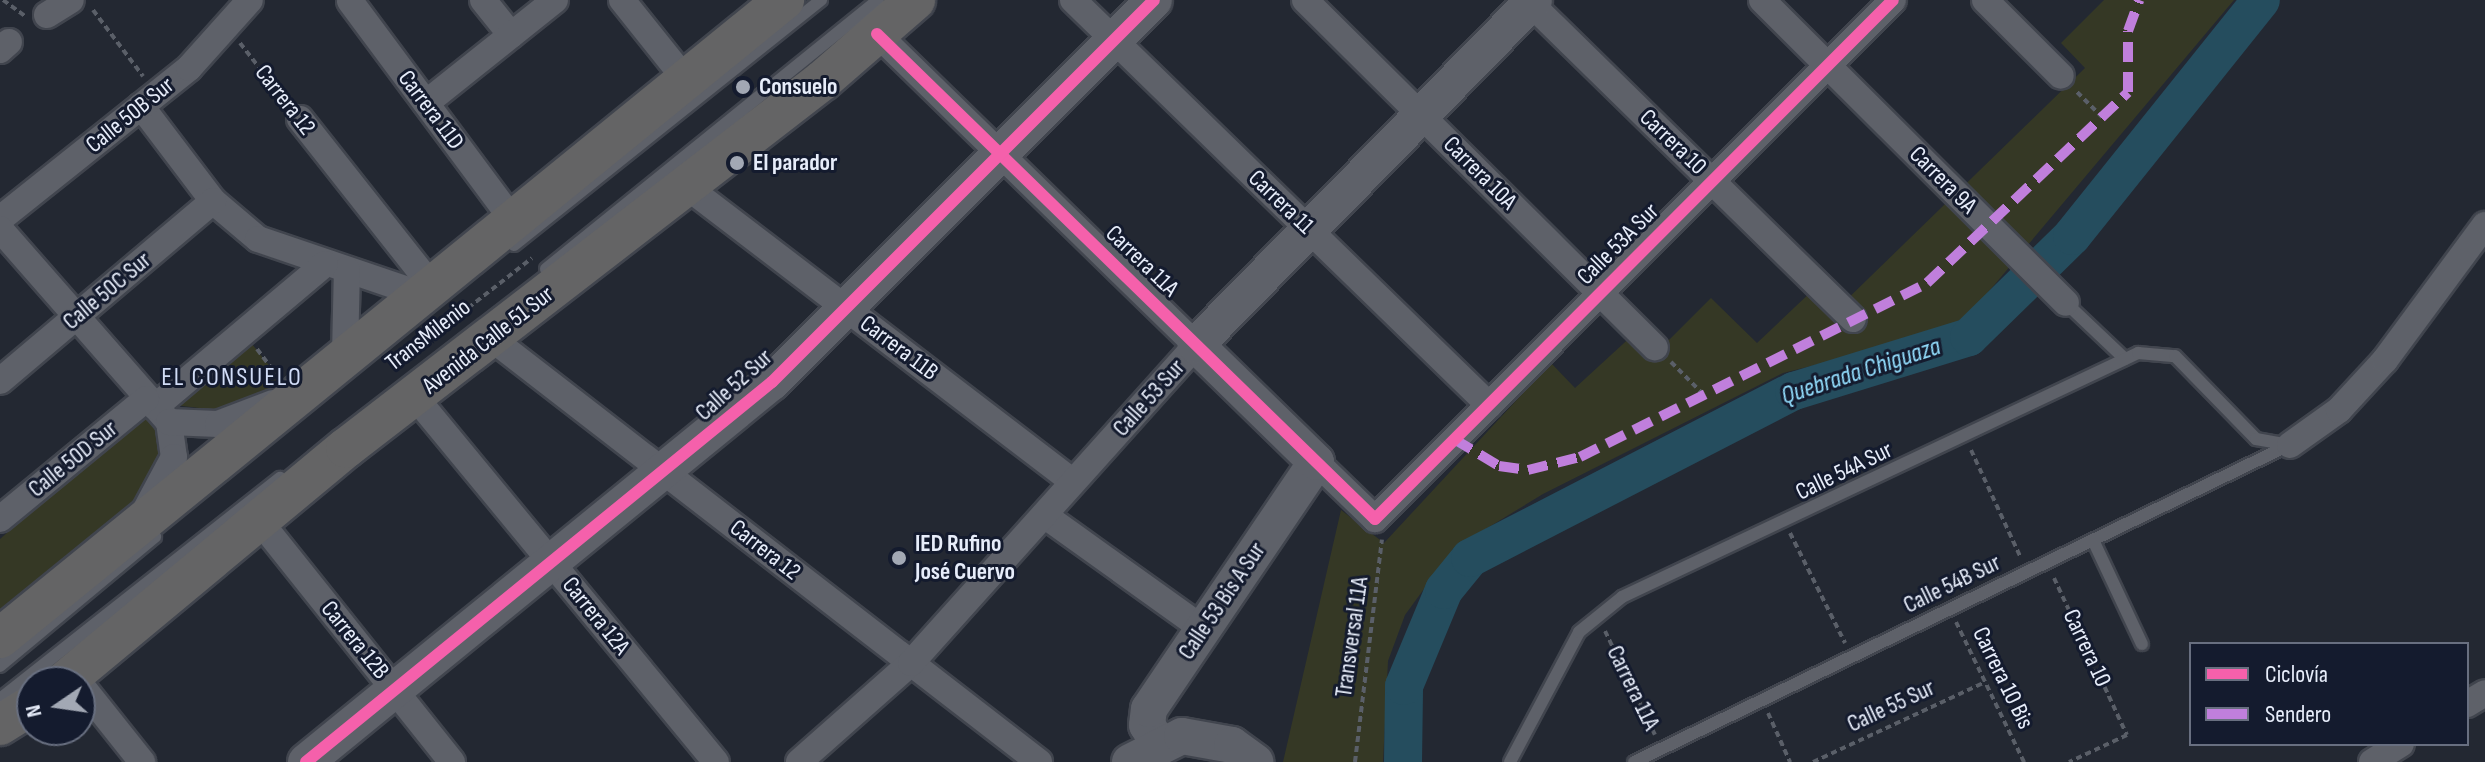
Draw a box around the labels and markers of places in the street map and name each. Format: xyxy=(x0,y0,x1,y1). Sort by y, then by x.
place label: Consuelo xyxy=(759,73,838,101)
marker: Consuelo xyxy=(734,78,752,96)
place label: El parador xyxy=(753,149,837,177)
marker: El parador xyxy=(728,154,746,172)
place label: IED Rufino José Cuervo xyxy=(915,530,1015,586)
marker: IED Rufino José Cuervo xyxy=(890,549,908,567)

